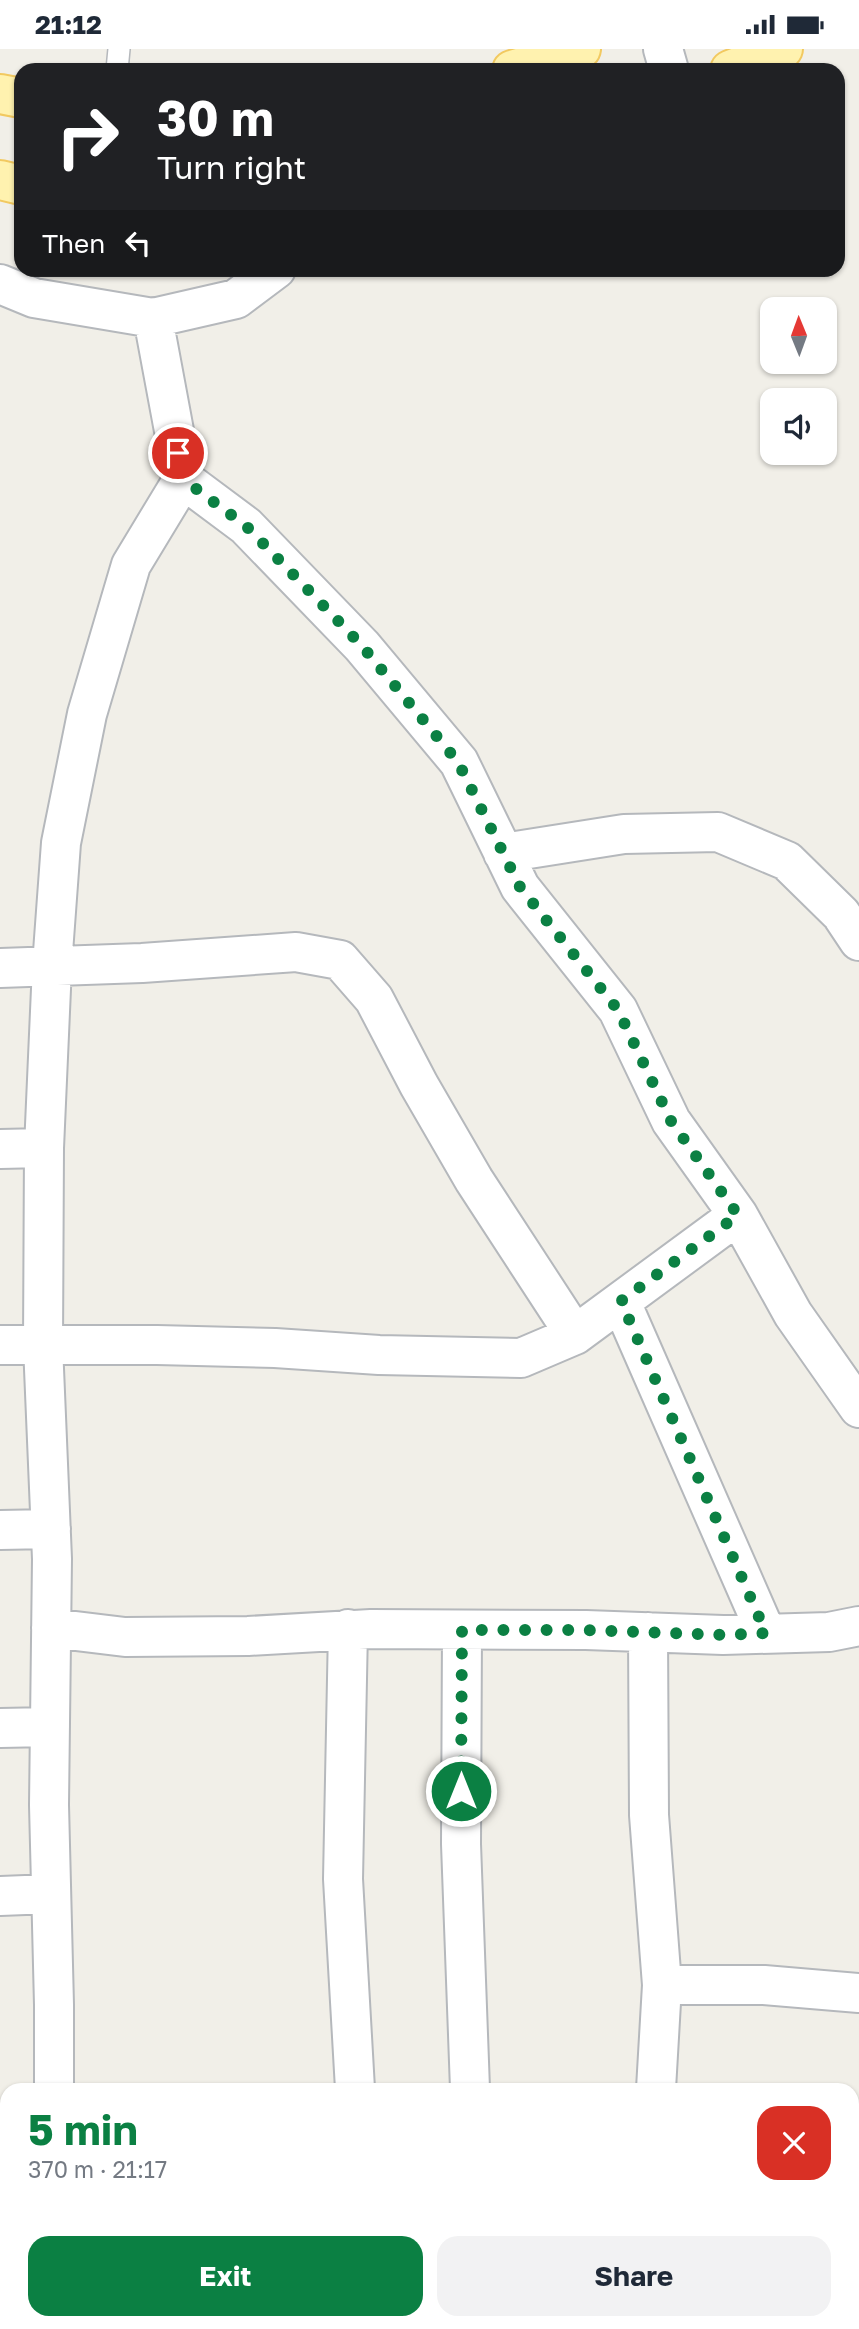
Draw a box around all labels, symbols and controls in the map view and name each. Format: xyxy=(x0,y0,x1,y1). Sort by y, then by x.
text: 21:12 xyxy=(35,9,102,40)
text: 30 m xyxy=(157,88,274,147)
icon: right xyxy=(42,91,133,182)
text: Turn right xyxy=(157,148,306,186)
icon: left xyxy=(119,224,157,262)
text: Then xyxy=(42,228,105,259)
north arrow xyxy=(760,297,836,375)
map controls xyxy=(760,297,837,465)
button: sound xyxy=(760,388,837,465)
pin xyxy=(148,423,208,483)
icon: arrive xyxy=(159,434,197,472)
position arrow xyxy=(424,1754,498,1828)
text: 5 min xyxy=(28,2104,138,2154)
button: close xyxy=(757,2106,831,2180)
text: 370 m · 21:17 xyxy=(28,2155,167,2183)
button: Exit xyxy=(28,2236,423,2316)
button: Share xyxy=(437,2236,831,2316)

